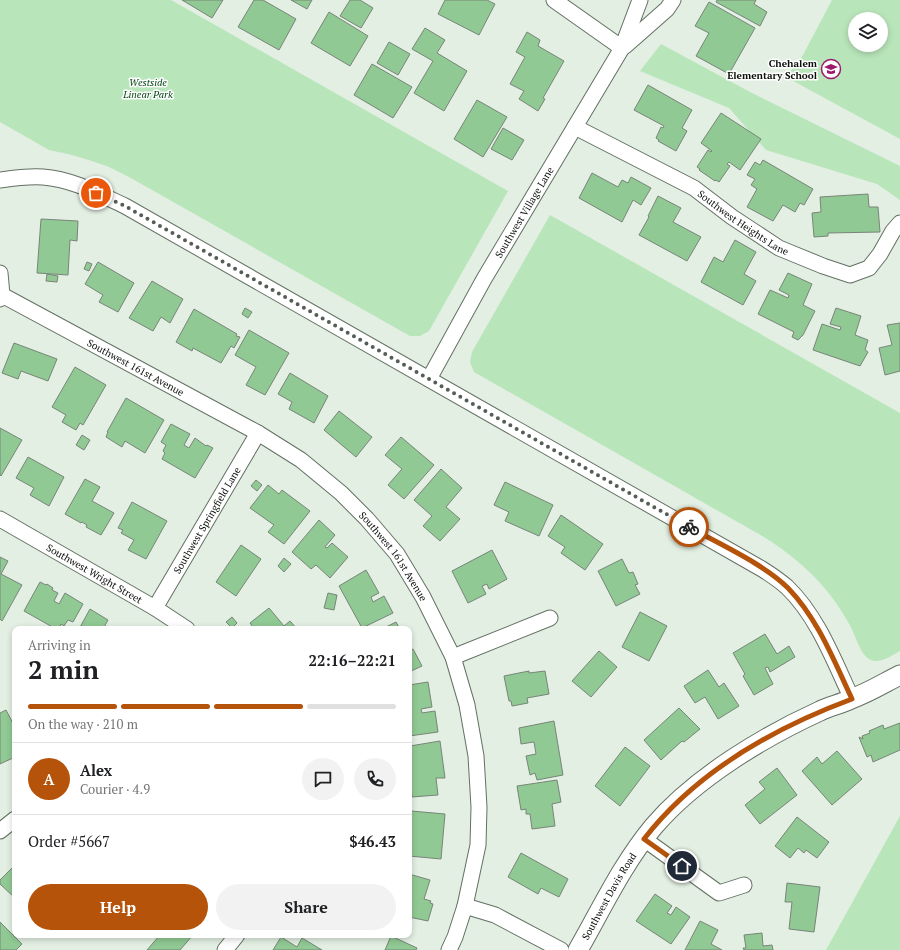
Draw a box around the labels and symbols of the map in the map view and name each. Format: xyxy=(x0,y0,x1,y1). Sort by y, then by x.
place label: Chehalem Elementary School xyxy=(727,57,818,82)
school or university icon: Chehalem Elementary School xyxy=(820,58,842,80)
park label: Westside Linear Park xyxy=(122,76,173,101)
street label: Southwest Village Lane xyxy=(492,164,556,260)
pin xyxy=(79,176,113,210)
street label: Southwest Heights Lane xyxy=(695,187,791,258)
street label: Southwest 161st Avenue xyxy=(85,336,186,398)
street label: Southwest Springfield Lane xyxy=(170,464,243,576)
courier xyxy=(669,507,709,547)
street label: Southwest 161st Avenue xyxy=(357,509,430,603)
street label: Southwest Wright Street xyxy=(44,541,145,606)
pin xyxy=(665,849,699,883)
street label: Southwest Davis Road xyxy=(579,850,639,942)

